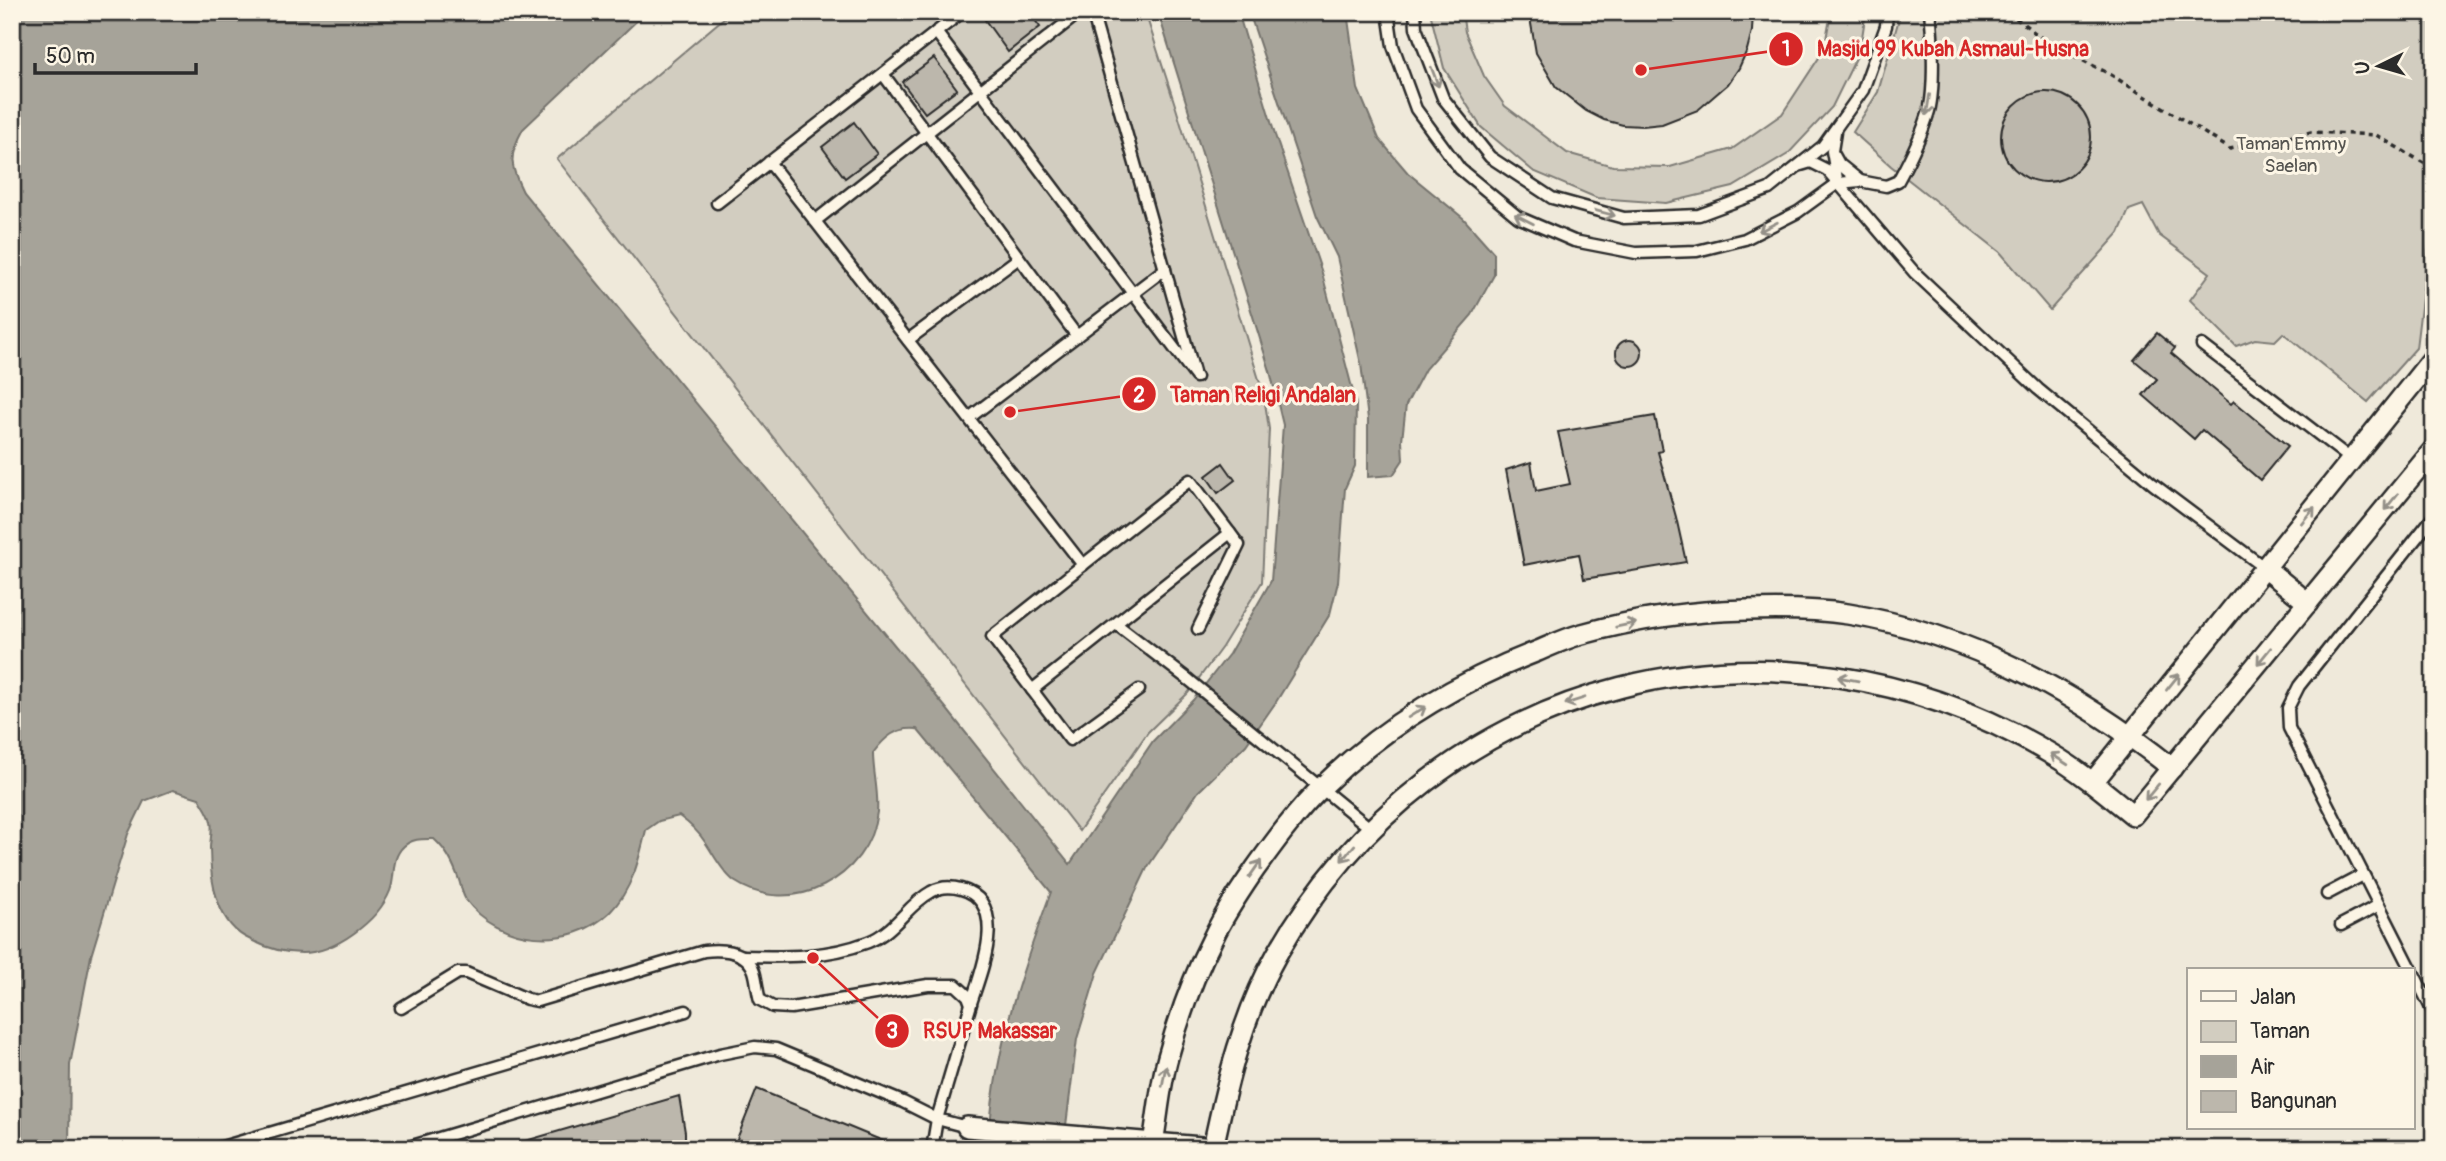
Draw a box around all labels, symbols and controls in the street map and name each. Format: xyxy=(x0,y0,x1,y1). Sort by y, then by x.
callout: Masjid 99 Kubah Asmaul-Husna xyxy=(1768,28,2103,70)
scale bar xyxy=(35,32,196,76)
north arrow xyxy=(2344,32,2414,102)
text: 1 xyxy=(1782,36,1790,63)
text: Masjid 99 Kubah Asmaul-Husna xyxy=(1817,36,2089,63)
text: 50 m xyxy=(46,43,95,70)
text: U xyxy=(2351,60,2376,75)
one-way arrow xyxy=(1430,66,1442,87)
one-way arrow xyxy=(1921,93,1934,115)
park label: Taman Emmy Saelan xyxy=(2236,132,2346,178)
one-way arrow xyxy=(1593,207,1616,220)
one-way arrow xyxy=(1515,212,1535,226)
one-way arrow xyxy=(1758,221,1779,234)
callout: Taman Religi Andalan xyxy=(1121,373,1370,415)
text: 2 xyxy=(1133,382,1145,409)
text: Taman Religi Andalan xyxy=(1169,382,1356,409)
one-way arrow xyxy=(2383,492,2398,510)
one-way arrow xyxy=(2300,506,2316,524)
one-way arrow xyxy=(1614,617,1637,631)
one-way arrow xyxy=(2257,646,2272,664)
one-way arrow xyxy=(1837,671,1859,685)
one-way arrow xyxy=(2165,673,2180,691)
one-way arrow xyxy=(1565,696,1587,708)
one-way arrow xyxy=(1407,704,1426,719)
one-way arrow xyxy=(2050,752,2069,767)
one-way arrow xyxy=(2144,782,2160,800)
one-way arrow xyxy=(1340,843,1356,861)
one-way arrow xyxy=(1248,860,1262,879)
legend xyxy=(2187,968,2414,1130)
text: Jalan xyxy=(2250,984,2296,1011)
callout: RSUP Makassar xyxy=(874,1010,1071,1052)
text: 3 xyxy=(886,1018,898,1045)
text: RSUP Makassar xyxy=(923,1018,1057,1045)
text: Taman xyxy=(2250,1018,2310,1045)
text: Air xyxy=(2250,1054,2275,1081)
one-way arrow xyxy=(1158,1065,1172,1088)
text: Bangunan xyxy=(2250,1088,2337,1115)

